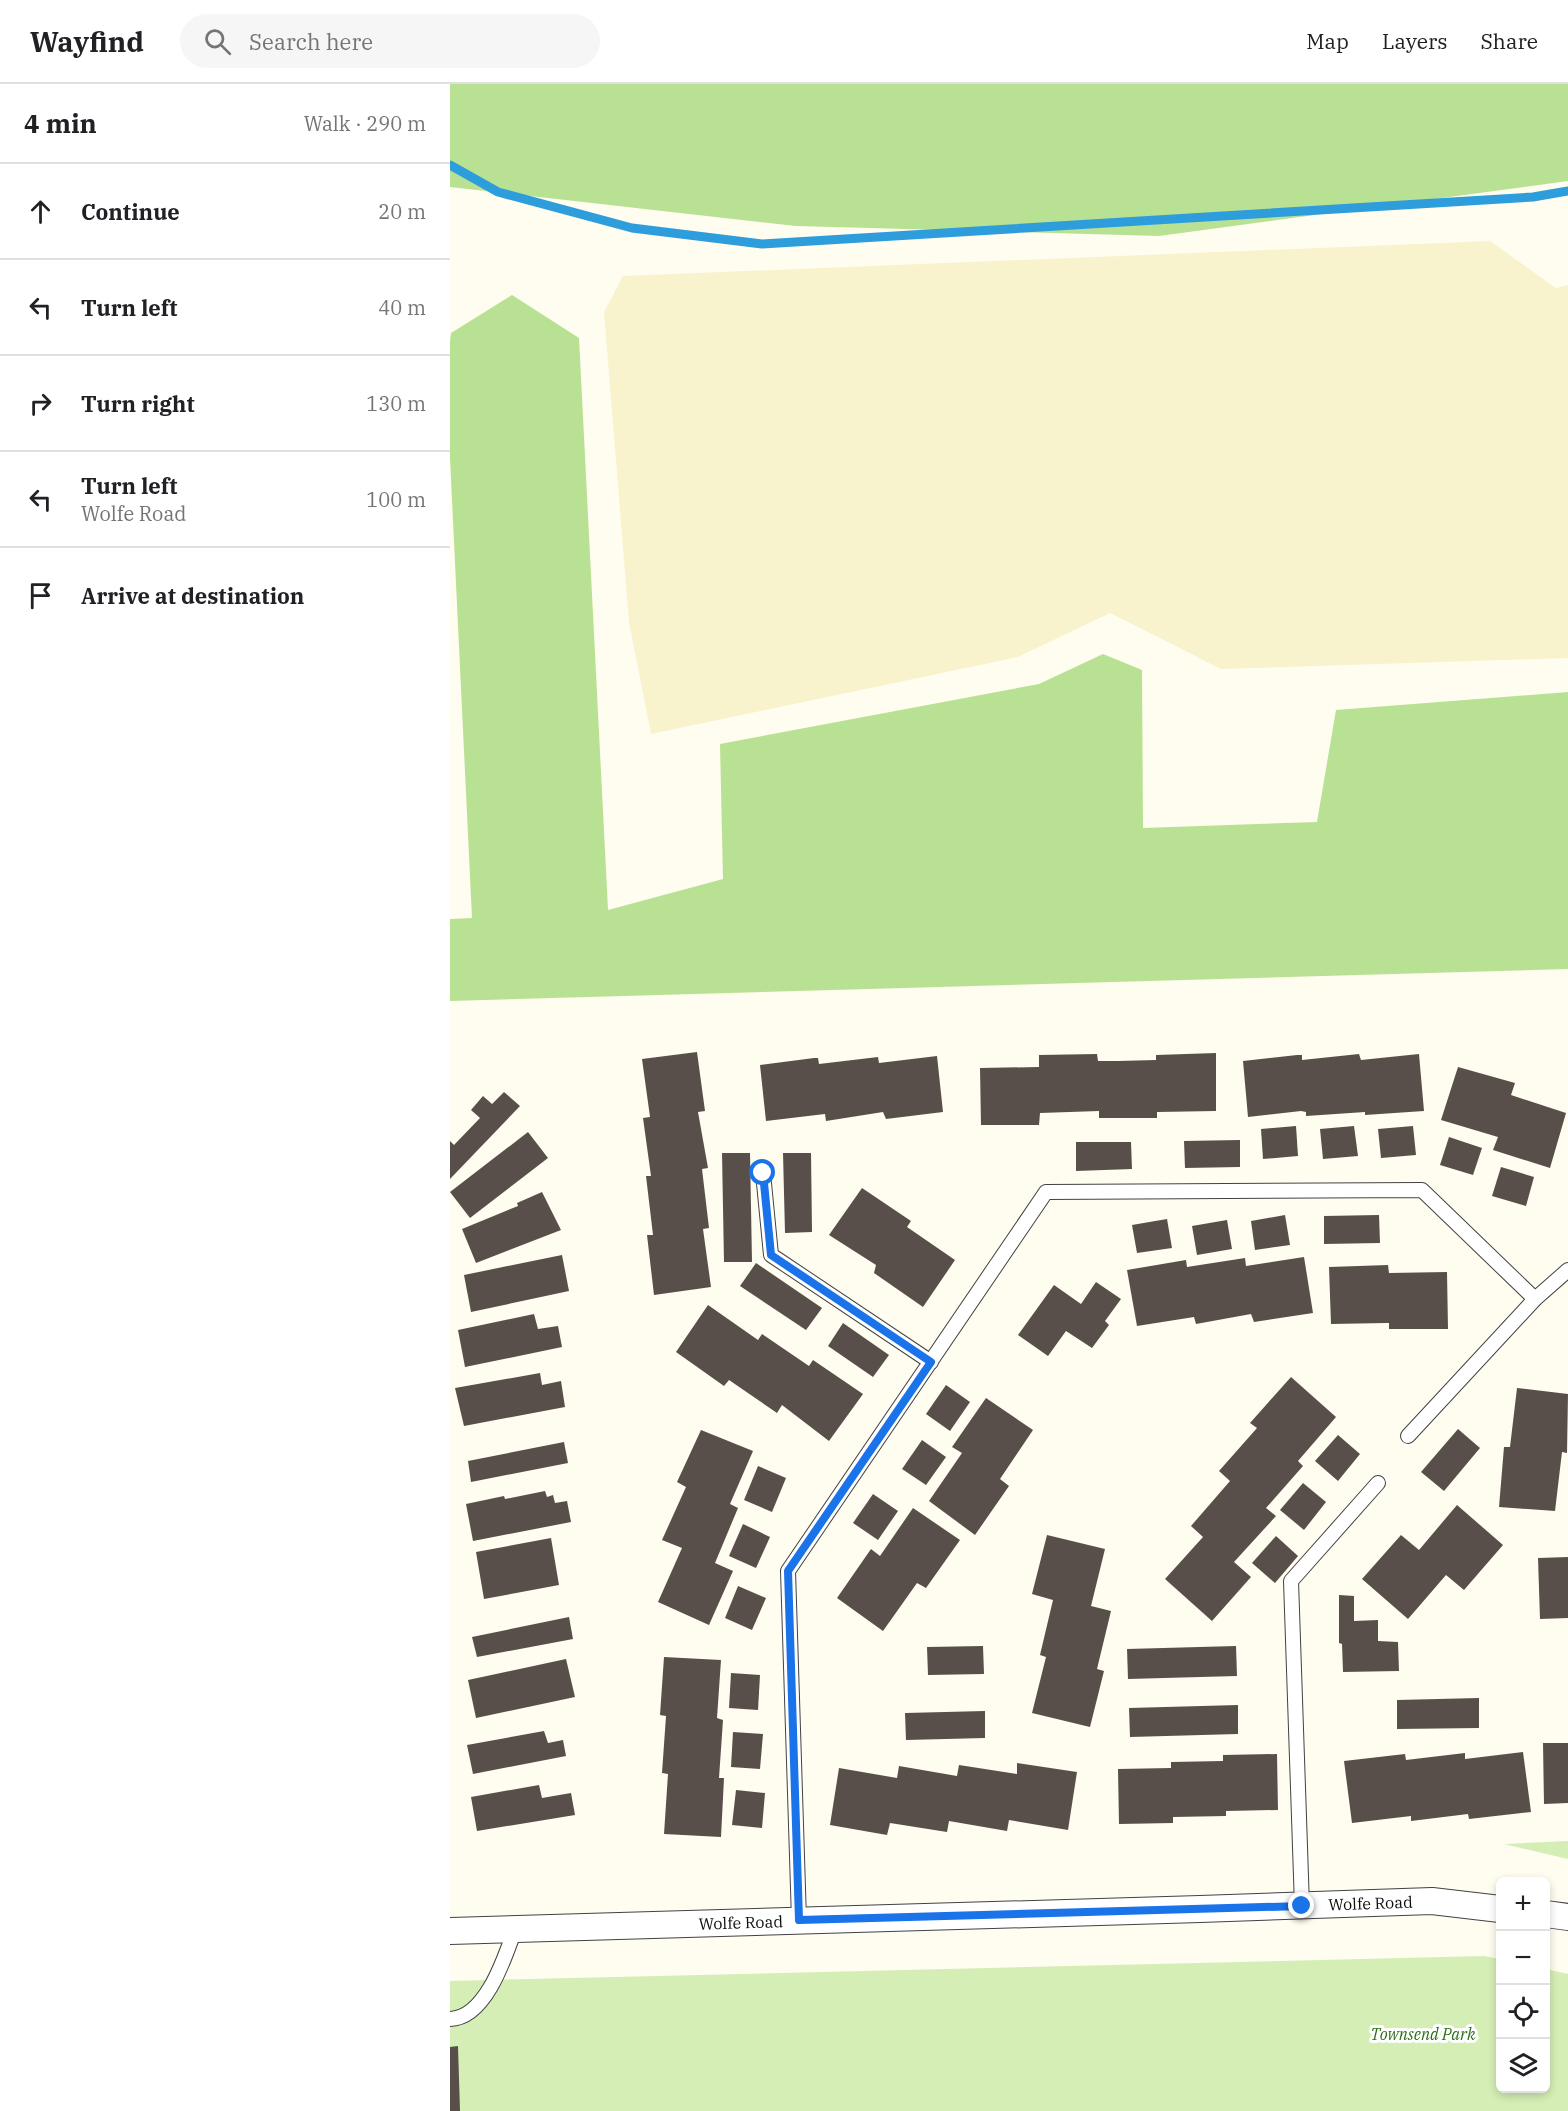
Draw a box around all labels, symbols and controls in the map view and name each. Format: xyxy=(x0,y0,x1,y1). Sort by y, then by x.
search box xyxy=(180,14,600,68)
text: Wayfind xyxy=(30,23,144,60)
icon: search xyxy=(201,25,234,58)
text: Search here xyxy=(249,27,373,56)
text: Map xyxy=(1306,27,1349,55)
text: Layers xyxy=(1382,27,1448,55)
text: Share xyxy=(1481,27,1538,55)
text: 4 min xyxy=(24,106,97,140)
text: Walk · 290 m xyxy=(304,110,426,137)
icon: ahead xyxy=(24,195,57,228)
text: Continue xyxy=(81,197,180,226)
text: 20 m xyxy=(378,198,426,225)
icon: left xyxy=(24,291,57,324)
text: Turn left xyxy=(81,293,177,322)
text: 40 m xyxy=(378,294,426,321)
icon: right xyxy=(24,387,57,420)
text: Turn right xyxy=(81,389,195,418)
text: 130 m xyxy=(366,390,426,417)
text: Turn left xyxy=(81,471,177,500)
icon: left xyxy=(24,483,57,516)
text: 100 m xyxy=(366,486,426,513)
text: Wolfe Road xyxy=(81,500,187,527)
icon: arrive xyxy=(24,579,57,612)
text: Arrive at destination xyxy=(81,581,304,610)
route start xyxy=(749,1159,775,1185)
map controls xyxy=(1496,1877,1550,2093)
button: + xyxy=(1496,1877,1550,1931)
route end xyxy=(1288,1892,1314,1918)
street label: Wolfe Road xyxy=(1328,1892,1413,1915)
street label: Wolfe Road xyxy=(698,1911,784,1934)
button: − xyxy=(1496,1931,1550,1985)
button: locate xyxy=(1496,1985,1550,2039)
park label: Townsend Park xyxy=(1371,2024,1476,2044)
button: layers xyxy=(1496,2039,1550,2093)

